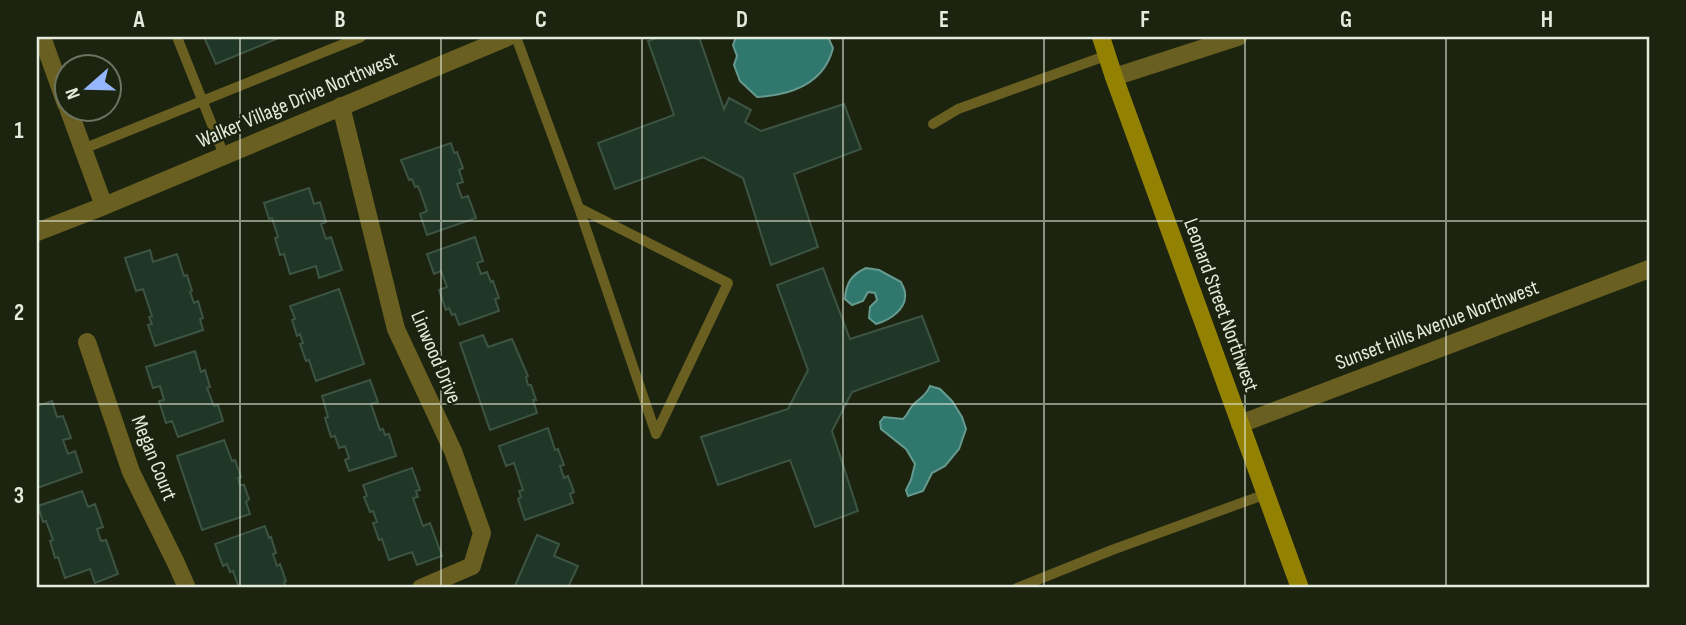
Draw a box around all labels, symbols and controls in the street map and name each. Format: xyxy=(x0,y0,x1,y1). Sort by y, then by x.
text: A xyxy=(133,6,146,34)
text: B xyxy=(335,6,346,34)
text: C xyxy=(535,6,547,34)
text: D xyxy=(736,6,748,34)
text: E xyxy=(939,6,949,34)
text: F xyxy=(1140,6,1150,34)
text: G xyxy=(1340,6,1352,34)
text: H xyxy=(1541,6,1553,34)
street label: Walker Village Drive Northwest xyxy=(193,46,401,154)
north arrow xyxy=(52,52,122,122)
text: N xyxy=(61,85,86,102)
text: 1 xyxy=(14,117,24,145)
street label: Leonard Street Northwest xyxy=(1178,215,1264,395)
street label: Sunset Hills Avenue Northwest xyxy=(1332,275,1542,375)
text: 2 xyxy=(14,299,24,327)
street label: Linwood Drive xyxy=(405,307,467,407)
street label: Megan Court xyxy=(126,412,182,504)
text: 3 xyxy=(14,482,24,510)

